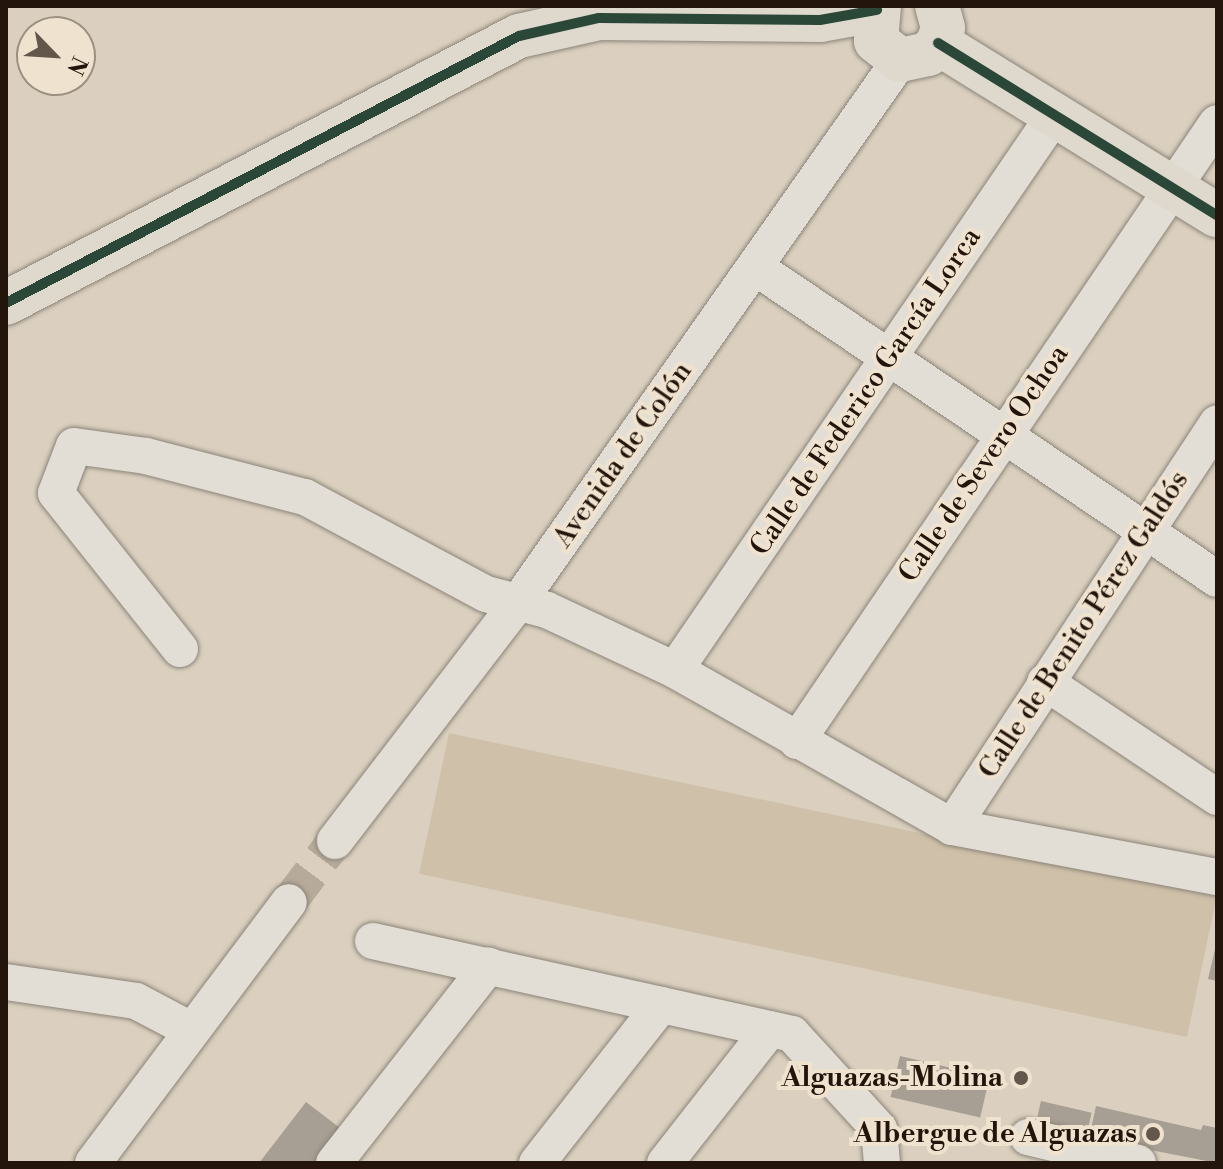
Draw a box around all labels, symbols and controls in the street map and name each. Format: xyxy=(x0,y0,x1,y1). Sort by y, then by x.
north arrow xyxy=(16,16,96,96)
text: N xyxy=(60,52,92,79)
street label: Calle de Federico García Lorca xyxy=(744,222,988,562)
street label: Calle de Severo Ochoa xyxy=(892,339,1076,589)
street label: Avenida de Colón xyxy=(546,356,700,554)
street label: Calle de Benito Pérez Galdós xyxy=(972,465,1196,785)
place label: Alguazas-Molina xyxy=(781,1061,1003,1095)
marker: Alguazas-Molina xyxy=(1010,1067,1032,1089)
place label: Albergue de Alguazas xyxy=(854,1117,1137,1151)
marker: Albergue de Alguazas xyxy=(1144,1125,1162,1143)

